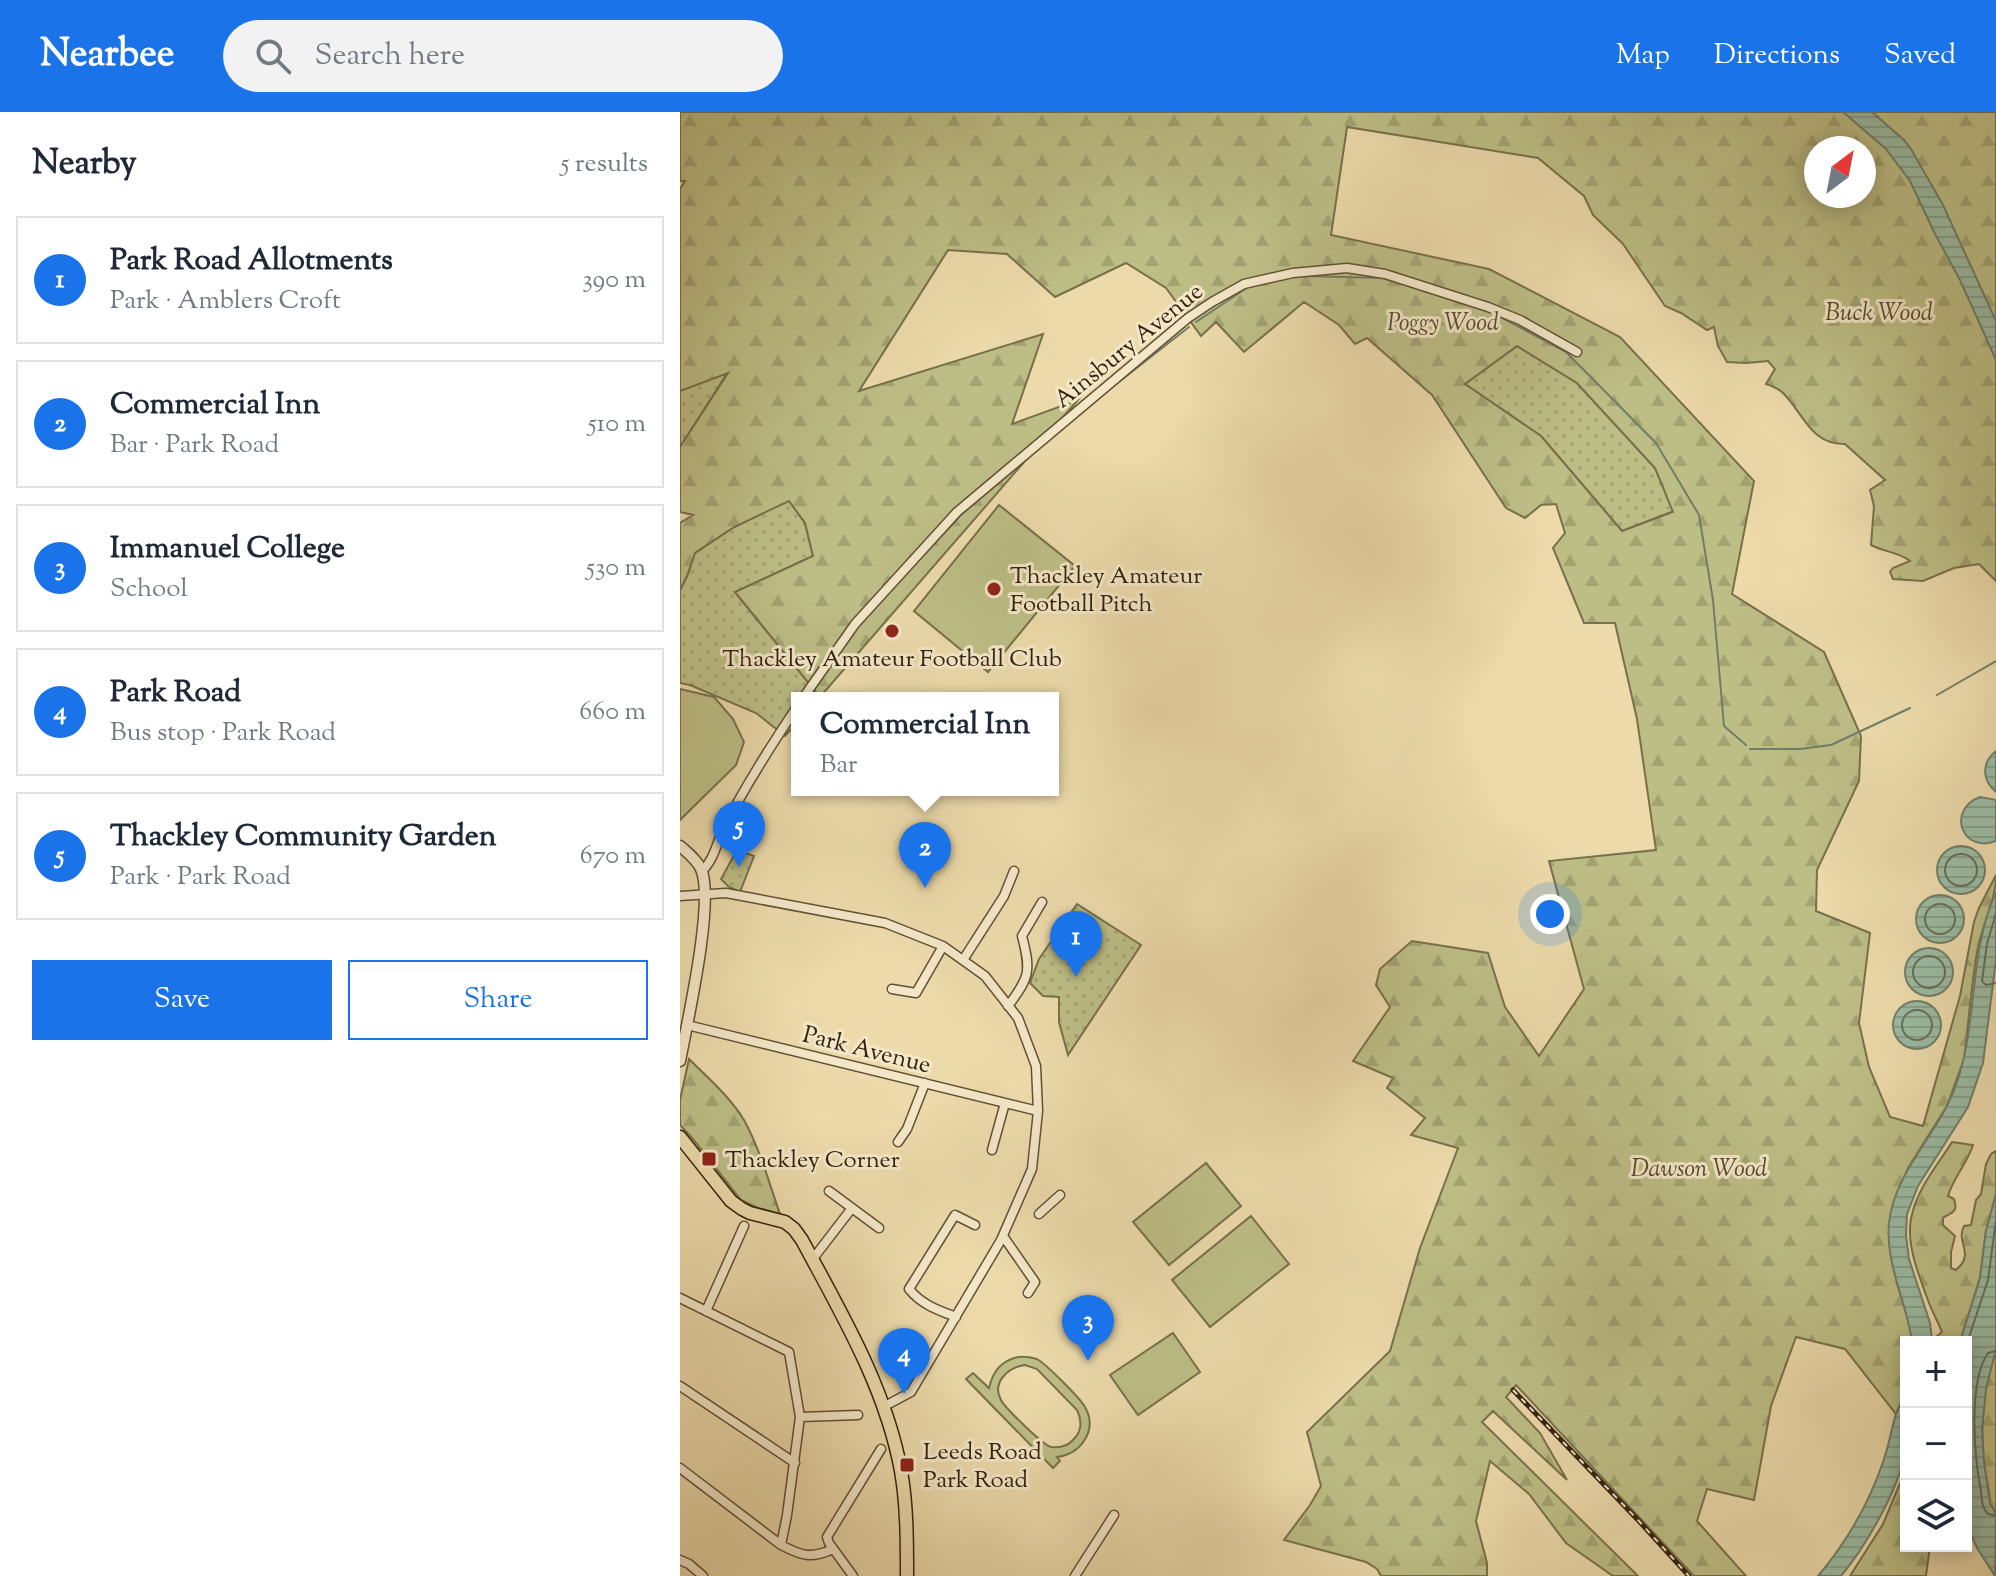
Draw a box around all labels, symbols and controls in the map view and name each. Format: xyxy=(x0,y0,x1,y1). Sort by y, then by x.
search box xyxy=(223,20,783,92)
text: Nearbee xyxy=(40,29,175,83)
icon: search xyxy=(251,34,295,78)
text: Search here xyxy=(315,35,465,78)
text: Map xyxy=(1616,36,1670,76)
text: Directions xyxy=(1714,36,1840,76)
text: Saved xyxy=(1884,36,1956,76)
north arrow xyxy=(1804,136,1876,208)
text: Nearby xyxy=(32,140,137,189)
text: 5 results xyxy=(560,146,648,183)
text: Park Road Allotments xyxy=(110,240,393,283)
text: 1 xyxy=(56,262,64,299)
text: 390 m xyxy=(582,262,646,299)
street label: Ainsbury Avenue xyxy=(1047,276,1211,417)
text: Park · Amblers Croft xyxy=(110,283,341,320)
park label: Buck Wood xyxy=(1825,297,1933,331)
park label: Poggy Wood xyxy=(1387,307,1499,341)
text: Commercial Inn xyxy=(110,384,320,427)
text: 2 xyxy=(54,406,66,443)
text: 510 m xyxy=(588,406,646,443)
text: Bar · Park Road xyxy=(110,427,279,464)
text: Immanuel College xyxy=(110,528,345,571)
text: 3 xyxy=(55,550,65,587)
text: 530 m xyxy=(586,550,646,587)
place label: Thackley Amateur Football Pitch xyxy=(1010,560,1202,622)
text: School xyxy=(110,571,188,608)
marker: Thackley Amateur Football Pitch xyxy=(985,580,1003,598)
marker: Thackley Amateur Football Club xyxy=(883,622,901,640)
place label: Thackley Amateur Football Club xyxy=(722,643,1062,677)
text: Park Road xyxy=(110,672,241,715)
popup xyxy=(791,692,1059,796)
text: 4 xyxy=(53,694,67,731)
text: 660 m xyxy=(579,694,646,731)
text: Commercial Inn xyxy=(820,704,1030,747)
text: Bus stop · Park Road xyxy=(110,715,336,752)
text: Bar xyxy=(820,747,858,784)
pin: 5 xyxy=(713,801,765,867)
text: Thackley Community Garden xyxy=(110,816,496,859)
pin: 2 xyxy=(899,822,951,888)
text: 5 xyxy=(56,838,64,875)
text: 670 m xyxy=(580,838,646,875)
text: Park · Park Road xyxy=(110,859,291,896)
your location xyxy=(1530,894,1570,934)
pin: 1 xyxy=(1050,911,1102,977)
button: Save xyxy=(32,960,332,1040)
button: Share xyxy=(348,960,648,1040)
street label: Park Avenue xyxy=(799,1019,934,1083)
place label: Thackley Corner xyxy=(725,1144,900,1178)
marker: Thackley Corner xyxy=(700,1150,718,1168)
park label: Dawson Wood xyxy=(1631,1153,1767,1187)
pin: 3 xyxy=(1062,1295,1114,1361)
pin: 4 xyxy=(878,1328,930,1394)
map controls xyxy=(1900,1336,1972,1552)
button: + xyxy=(1900,1336,1972,1408)
button: − xyxy=(1900,1408,1972,1480)
place label: Leeds Road Park Road xyxy=(923,1436,1042,1498)
marker: Leeds Road Park Road xyxy=(898,1456,916,1474)
button: layers xyxy=(1900,1480,1972,1552)

